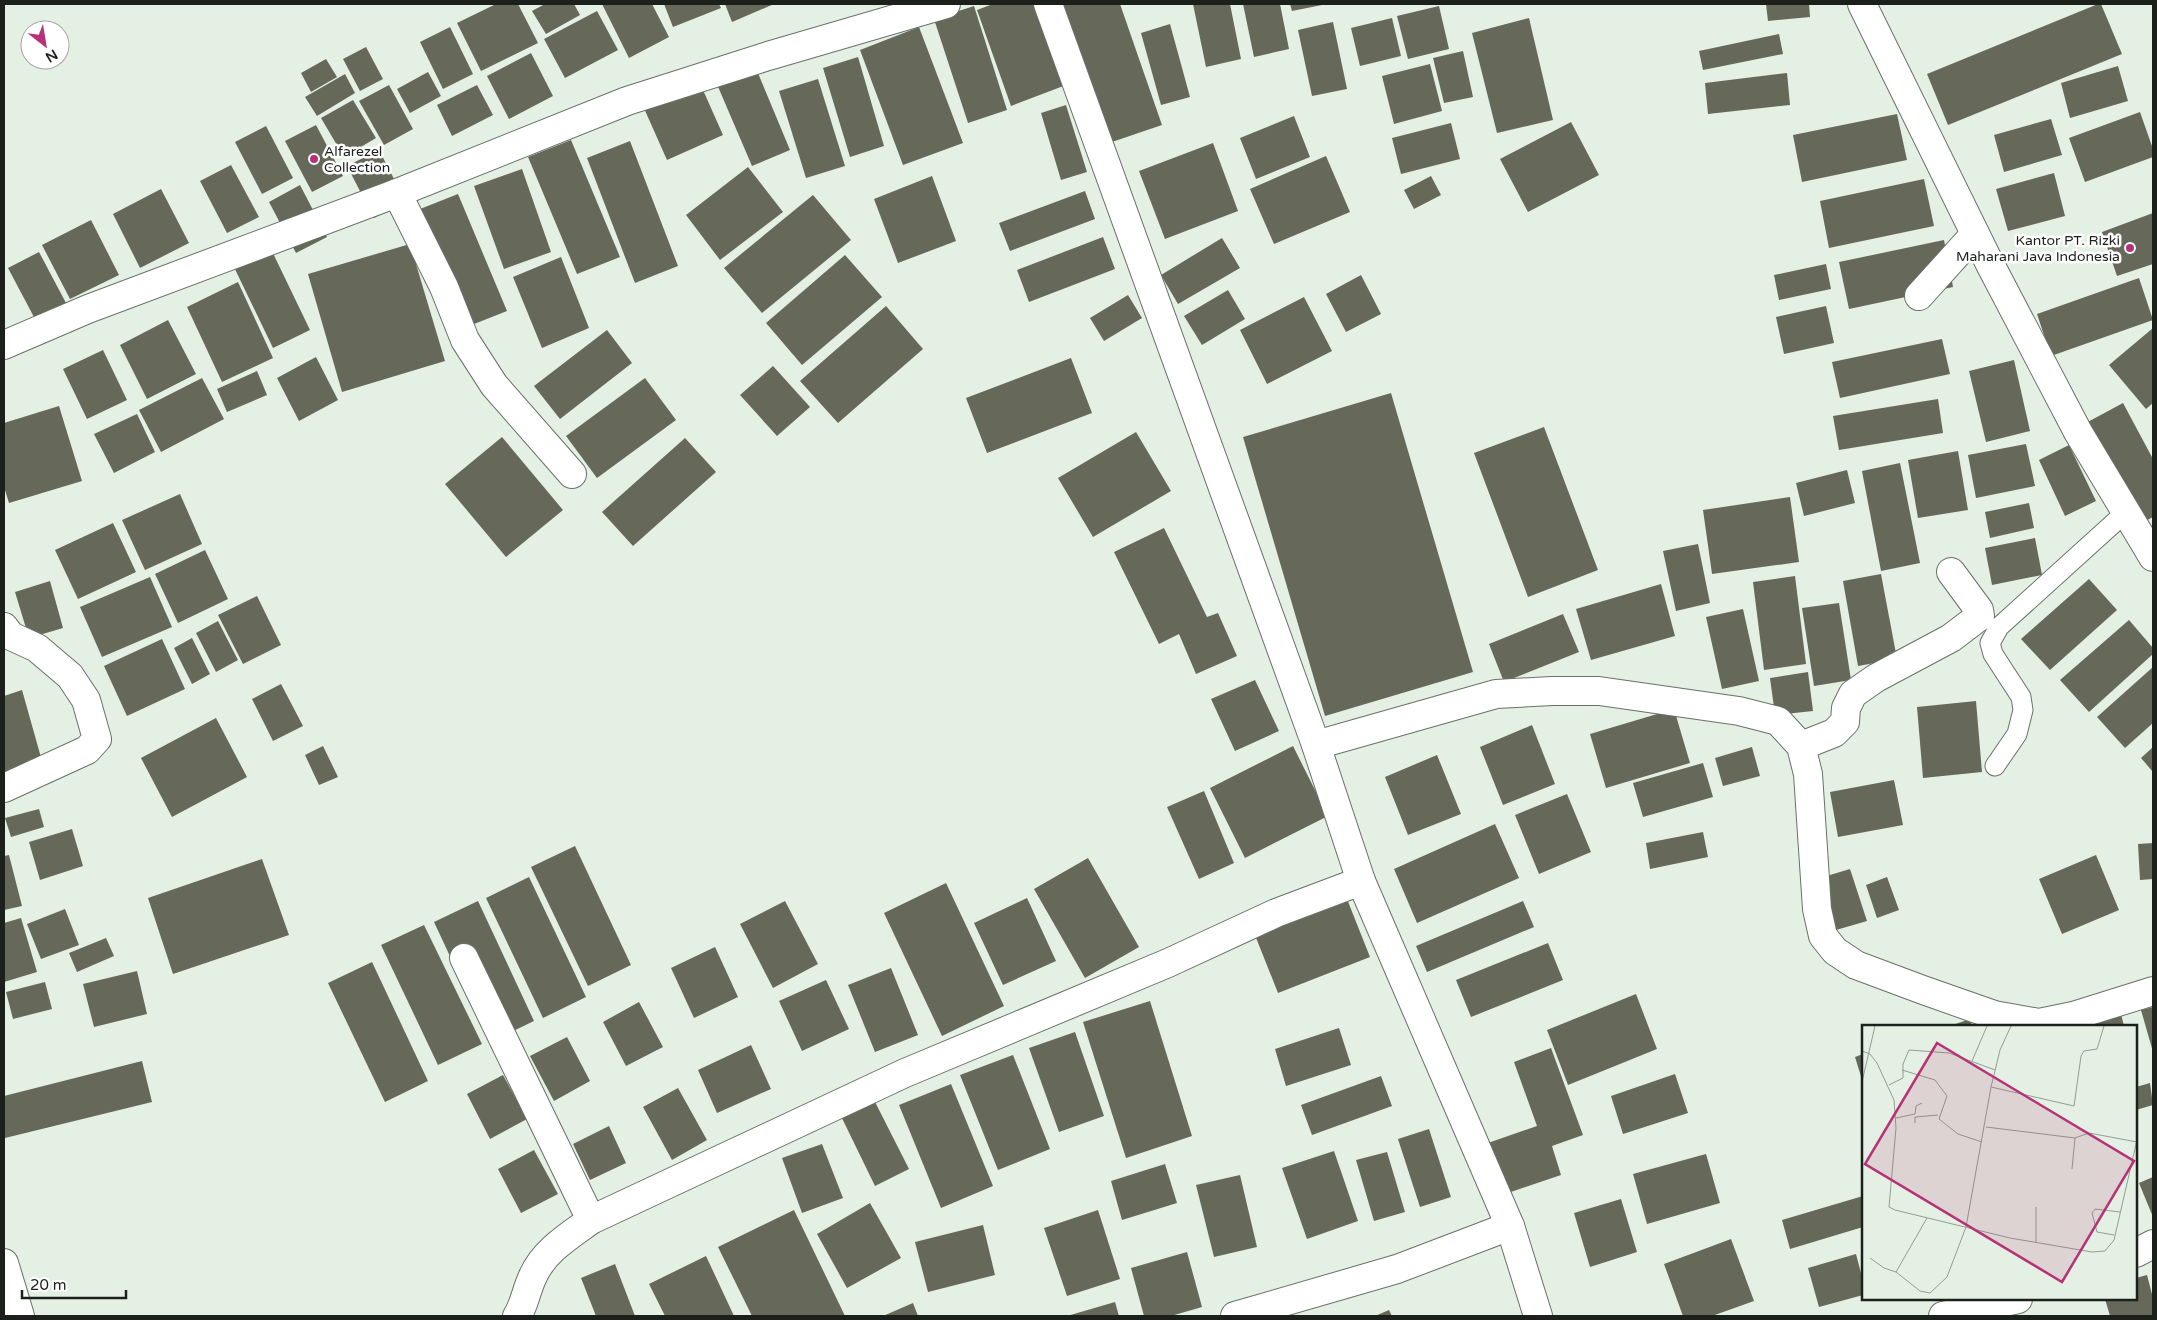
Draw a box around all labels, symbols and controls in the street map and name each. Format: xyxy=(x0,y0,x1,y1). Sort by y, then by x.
north arrow xyxy=(20,20,70,70)
text: N xyxy=(42,46,61,66)
place label: Alfarezel Collection xyxy=(324,143,390,176)
marker: Alfarezel Collection xyxy=(308,153,320,165)
place label: Kantor PT. Rizki Maharani Java Indonesia xyxy=(1956,232,2120,265)
marker: Kantor PT. Rizki Maharani Java Indonesia xyxy=(2124,242,2136,254)
inset map xyxy=(1862,1025,2137,1300)
scale bar xyxy=(22,1268,126,1300)
text: 20 m xyxy=(30,1276,67,1294)

